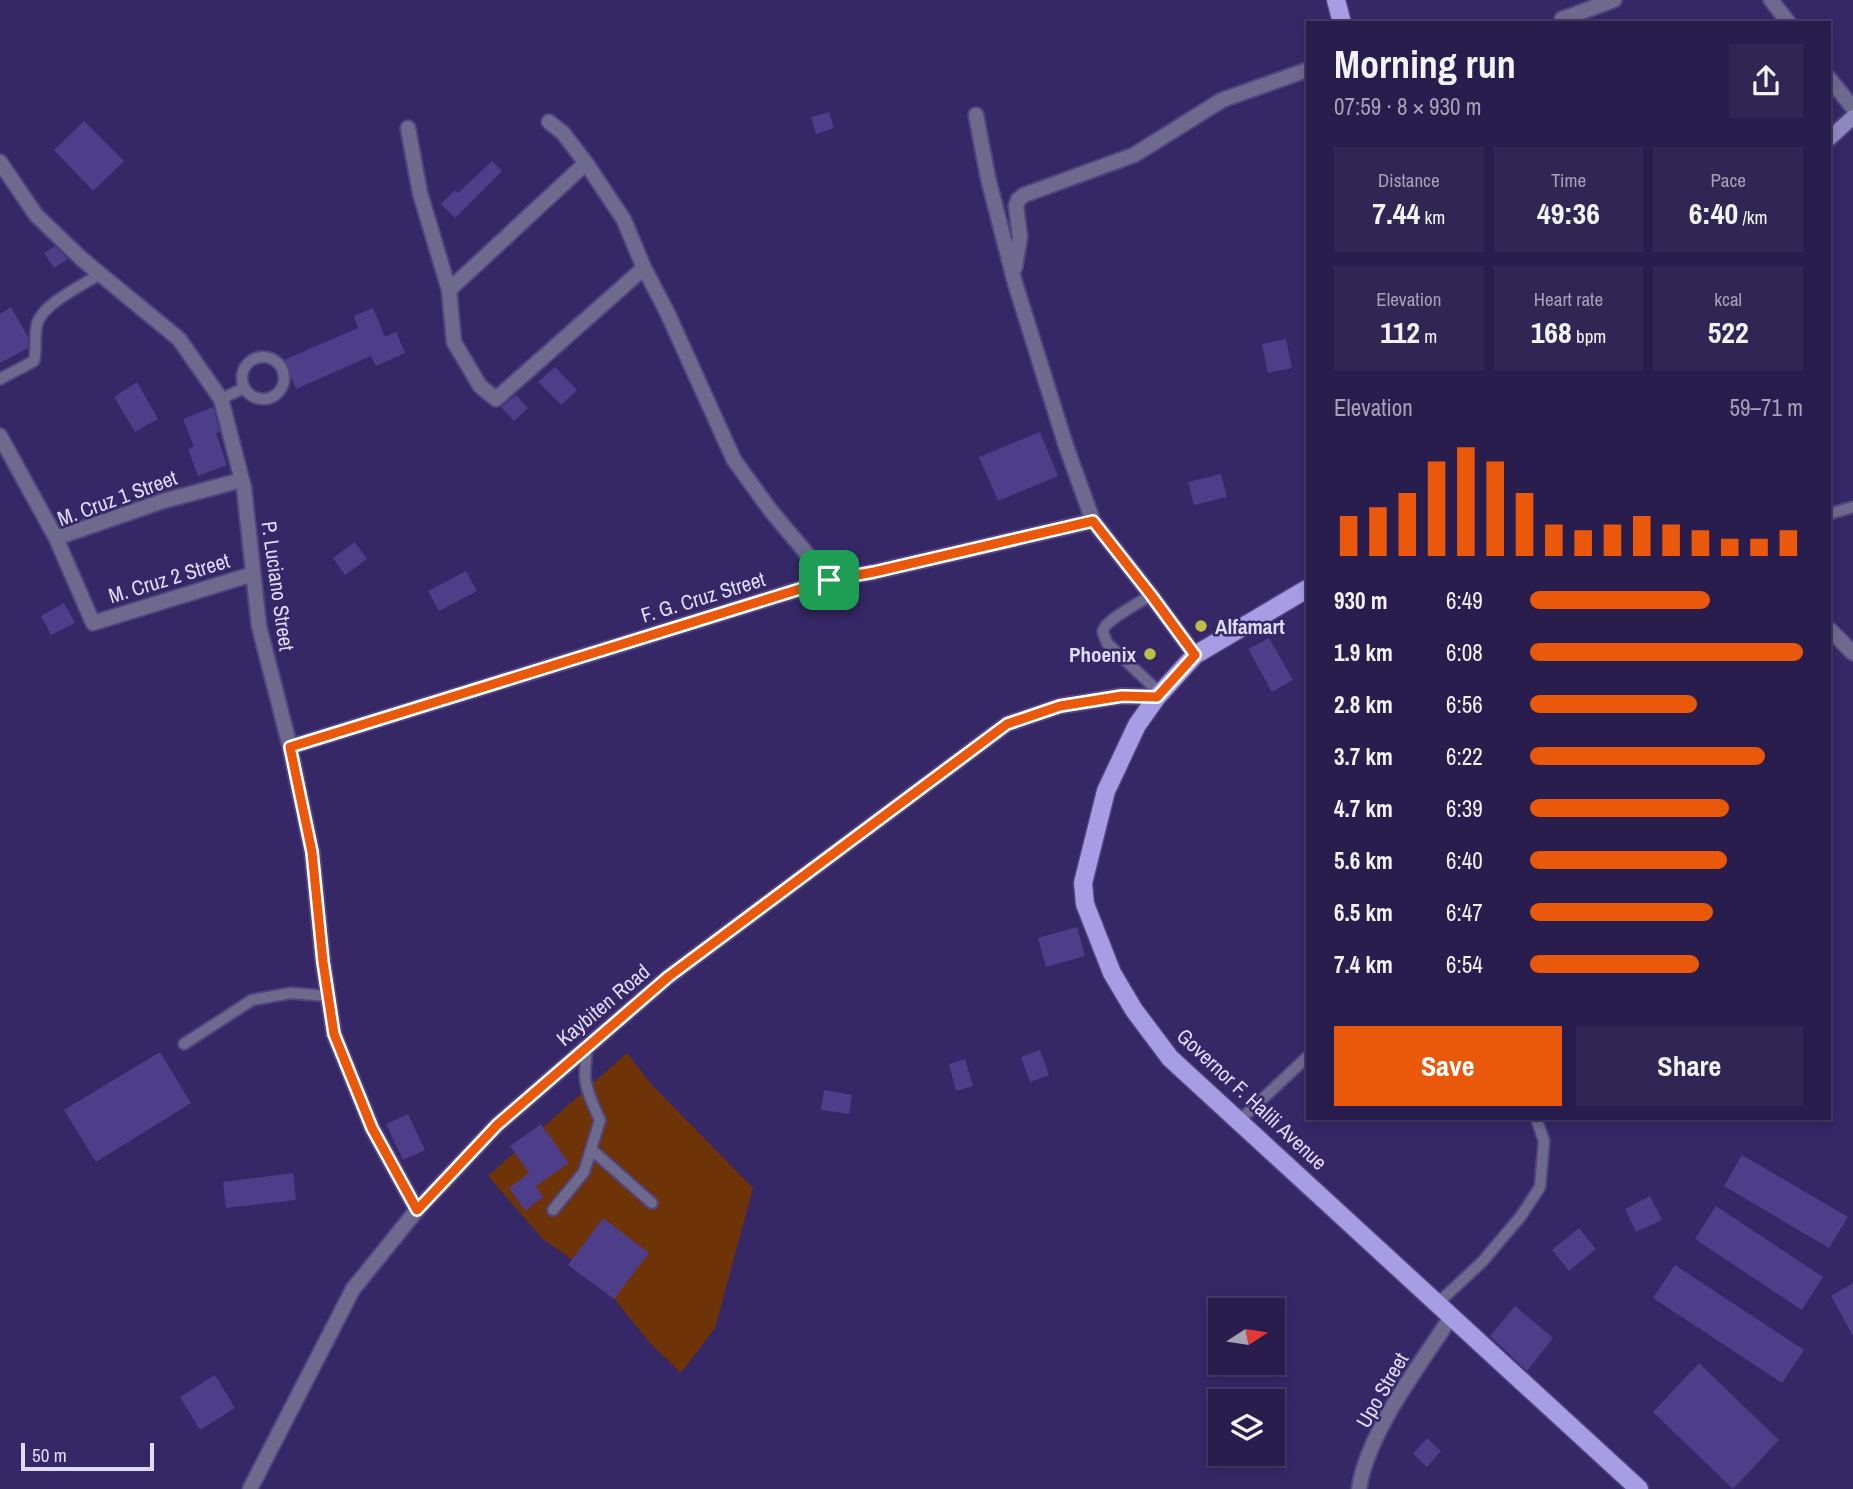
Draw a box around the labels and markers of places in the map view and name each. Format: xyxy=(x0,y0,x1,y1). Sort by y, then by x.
pin xyxy=(799,550,859,610)
place label: Alfamart xyxy=(1215,612,1285,641)
marker: Alfamart xyxy=(1193,618,1209,634)
place label: Phoenix xyxy=(1069,640,1136,669)
marker: Phoenix xyxy=(1142,646,1158,662)

